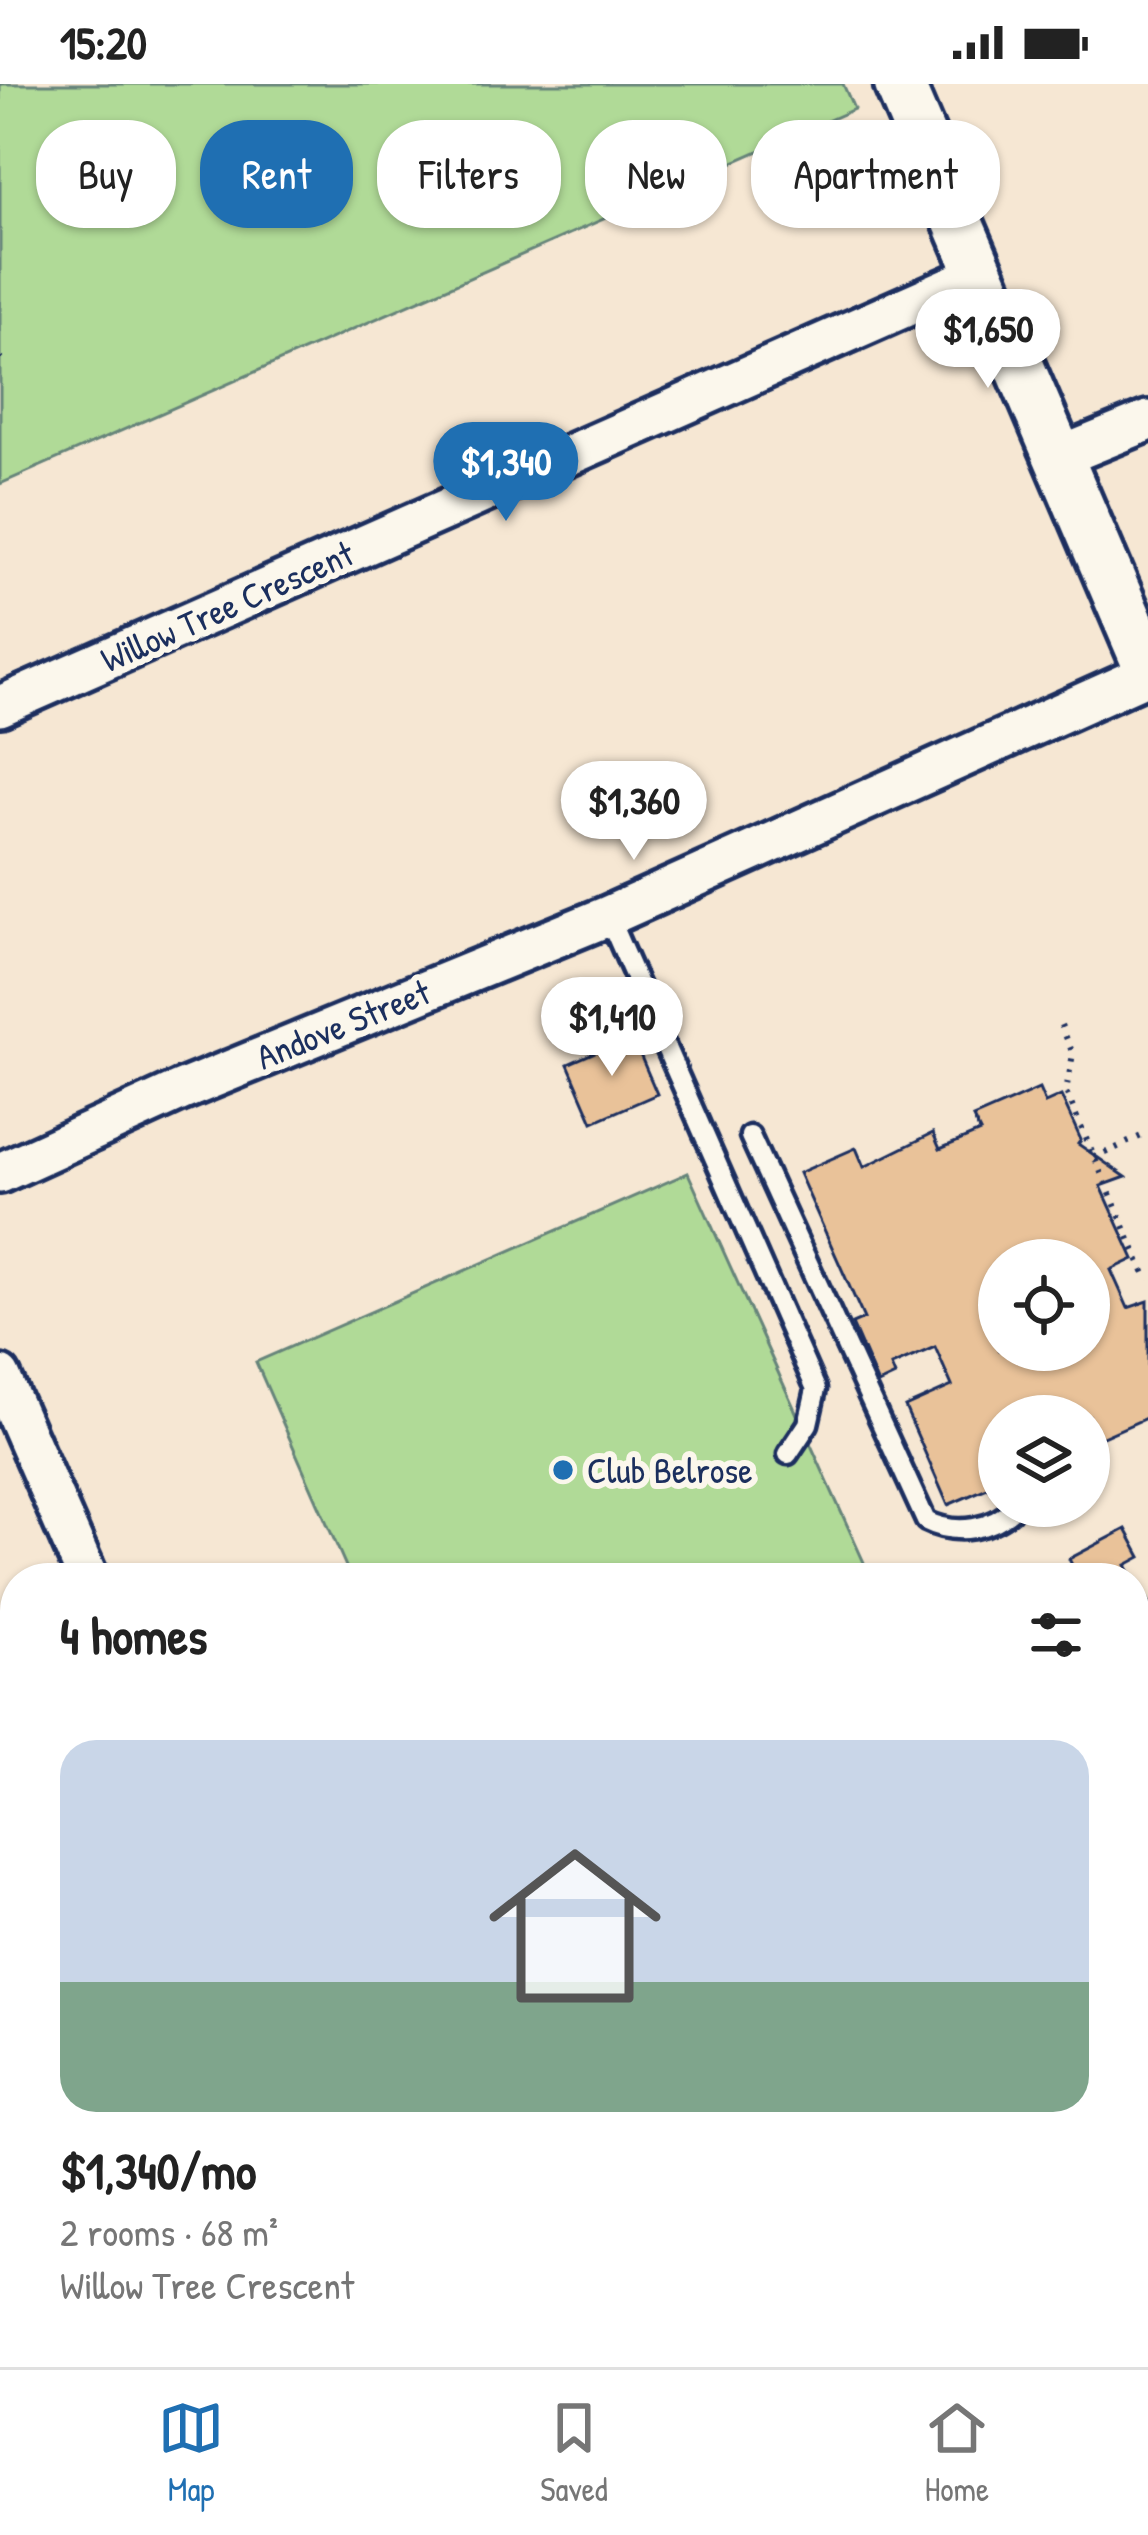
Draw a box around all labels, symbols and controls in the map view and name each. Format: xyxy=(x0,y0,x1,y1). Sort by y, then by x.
text: 15:20 xyxy=(60,12,147,73)
chip: Buy xyxy=(36,120,176,228)
chip: Rent xyxy=(200,120,353,228)
chip: Filters xyxy=(377,120,561,228)
chip: New xyxy=(585,120,727,228)
chip: Apartment xyxy=(751,120,1000,228)
pin: $1,650 xyxy=(890,289,1086,391)
text: $1,650 xyxy=(942,301,1034,354)
pin: $1,340 xyxy=(408,422,604,524)
text: $1,340 xyxy=(460,434,552,487)
street label: Willow Tree Crescent xyxy=(93,528,361,683)
pin: $1,360 xyxy=(536,761,732,863)
text: $1,360 xyxy=(588,773,680,826)
street label: Andove Street xyxy=(249,966,437,1081)
pin: $1,410 xyxy=(514,977,710,1079)
text: $1,410 xyxy=(568,989,656,1042)
map controls xyxy=(978,1239,1110,1527)
button: locate xyxy=(978,1239,1110,1371)
button: layers xyxy=(978,1395,1110,1527)
place label: Club Belrose xyxy=(587,1445,753,1494)
marker: Club Belrose xyxy=(550,1457,576,1483)
text: 4 homes xyxy=(60,1601,207,1670)
icon: filters xyxy=(1023,1602,1089,1668)
icon: home xyxy=(467,1818,683,2034)
text: $1,340/mo xyxy=(60,2136,256,2205)
text: 2 rooms · 68 m² xyxy=(60,2205,278,2258)
text: Willow Tree Crescent xyxy=(60,2258,354,2311)
tab: Map xyxy=(158,2395,224,2511)
tab: Saved xyxy=(540,2395,608,2511)
tab: Home xyxy=(924,2395,990,2511)

